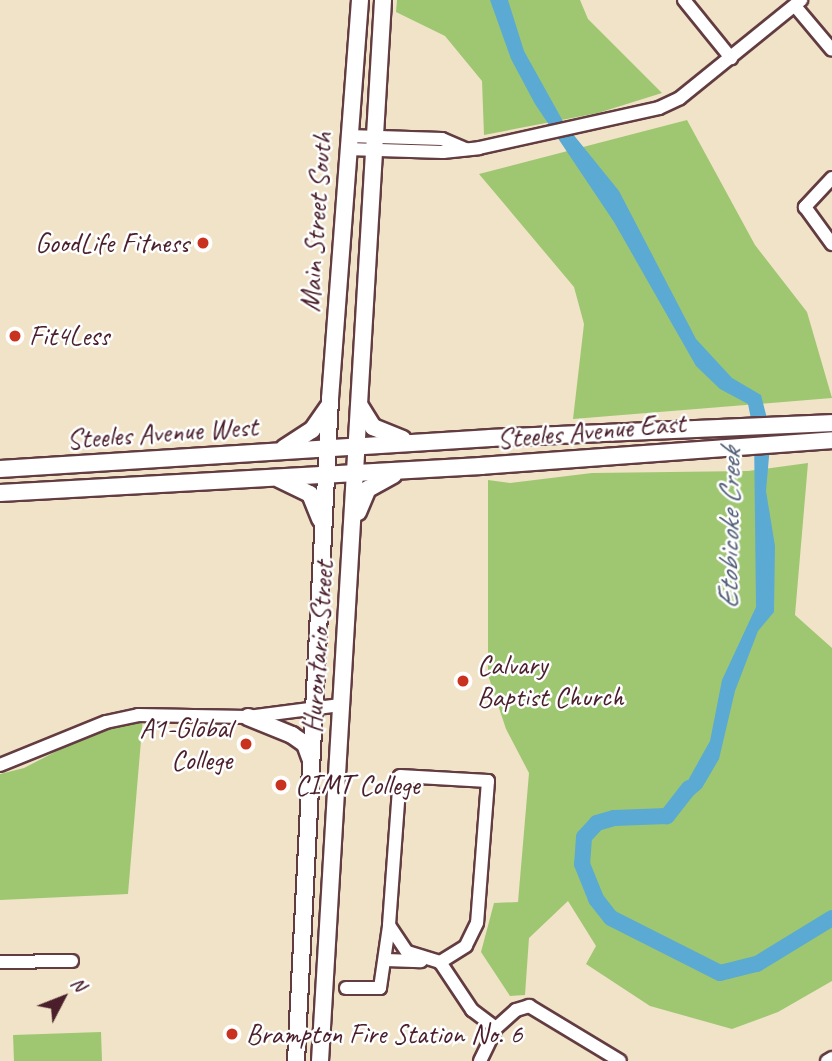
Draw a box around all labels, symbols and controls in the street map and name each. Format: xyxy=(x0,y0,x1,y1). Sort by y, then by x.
street label: Main Street South xyxy=(293,131,339,313)
place label: GoodLife Fitness xyxy=(35,226,189,260)
marker: GoodLife Fitness xyxy=(195,235,211,251)
place label: Fit4Less xyxy=(29,319,109,353)
marker: Fit4Less xyxy=(7,328,23,344)
street label: Steeles Avenue East xyxy=(496,406,686,456)
street label: Steeles Avenue West xyxy=(65,410,259,456)
water label: Etobicoke Creek xyxy=(710,448,748,610)
street label: Hurontario Street xyxy=(295,560,341,734)
place label: Calvary Baptist Church xyxy=(477,648,625,714)
marker: Calvary Baptist Church xyxy=(455,673,471,689)
place label: A1-Global College xyxy=(140,711,232,777)
marker: A1-Global College xyxy=(238,736,254,752)
place label: CIMT College xyxy=(295,768,420,802)
marker: CIMT College xyxy=(273,777,289,793)
north arrow xyxy=(28,963,98,1033)
text: N xyxy=(66,972,91,996)
place label: Brampton Fire Station No. 6 xyxy=(246,1017,524,1051)
marker: Brampton Fire Station No. 6 xyxy=(224,1026,240,1042)

